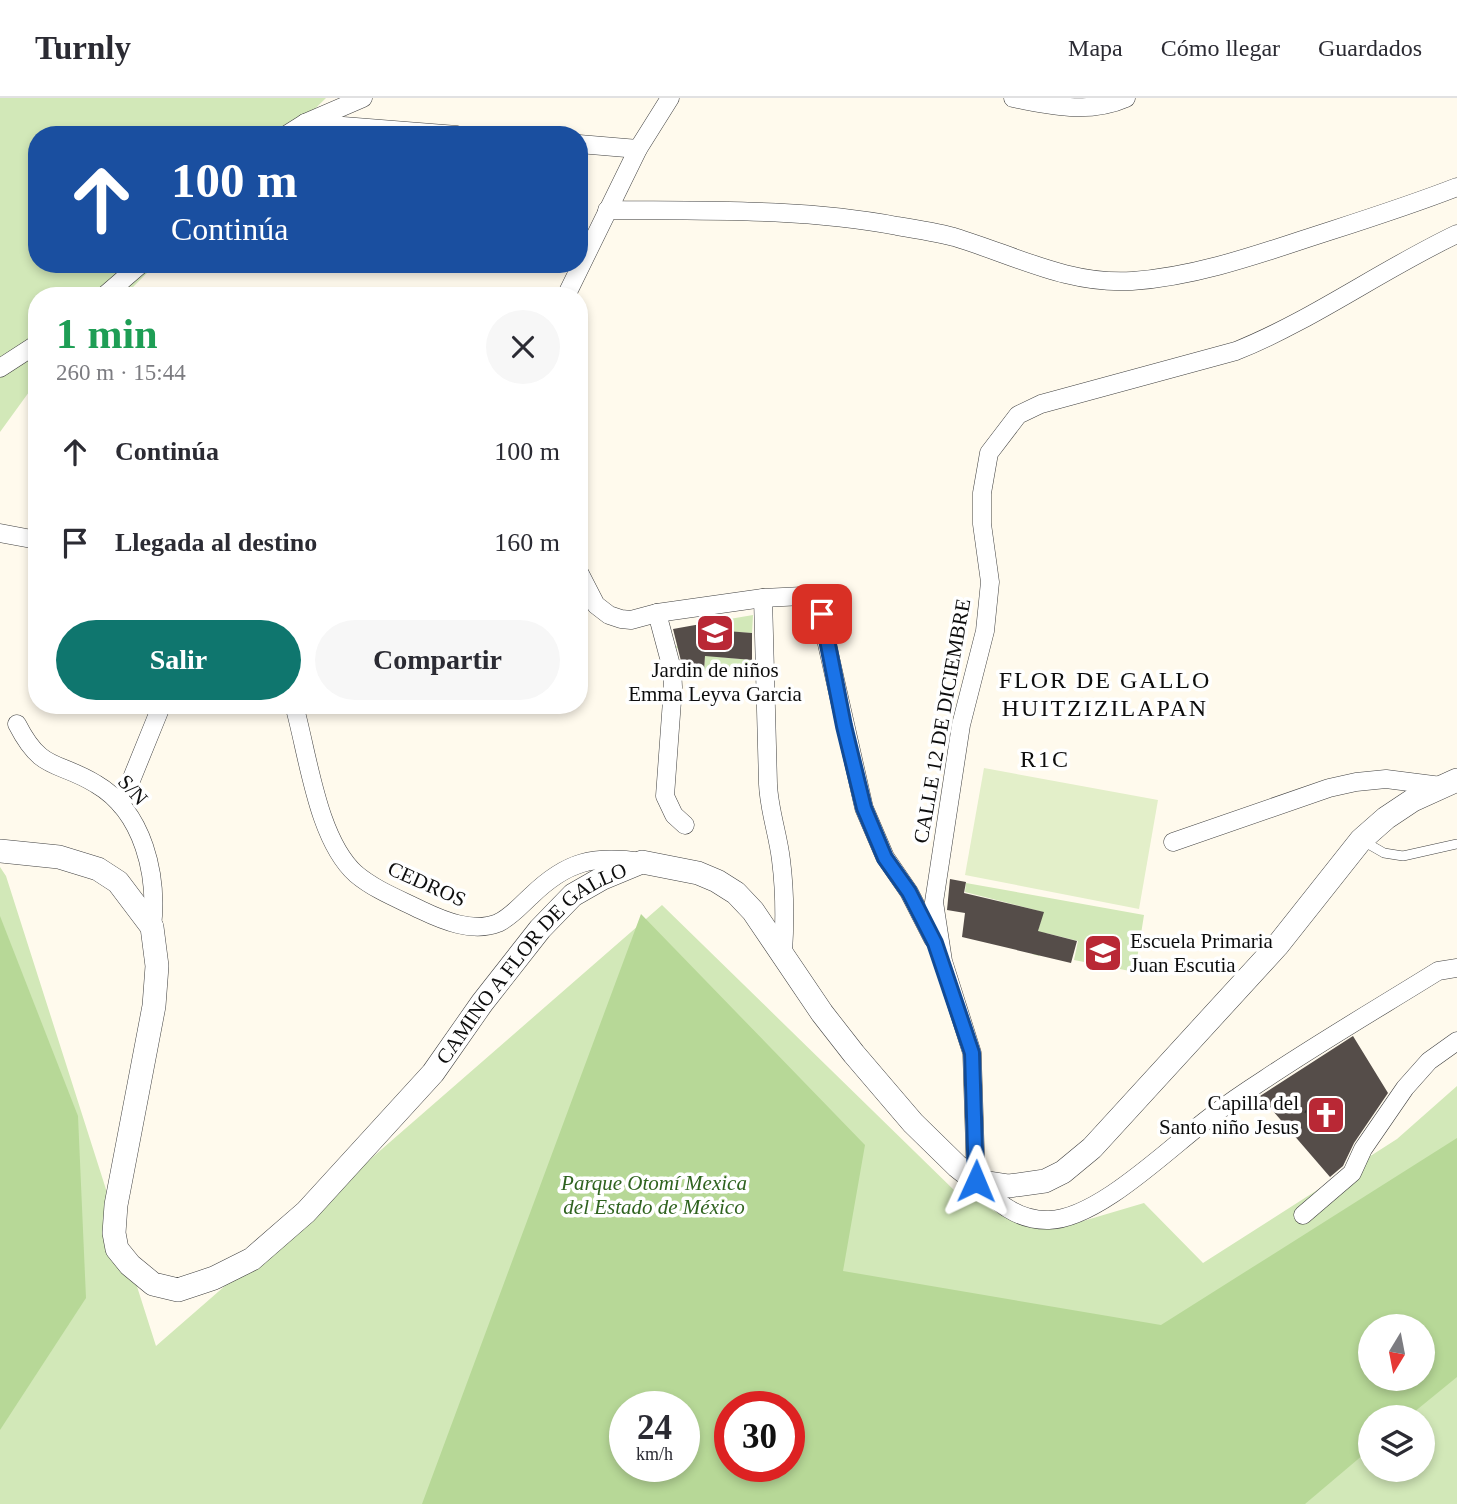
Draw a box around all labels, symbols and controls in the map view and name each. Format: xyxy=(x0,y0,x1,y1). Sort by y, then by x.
text: Turnly xyxy=(35,30,131,66)
text: Mapa xyxy=(1068,35,1123,61)
text: Cómo llegar xyxy=(1161,35,1280,61)
text: Guardados xyxy=(1318,35,1422,61)
text: 100 m xyxy=(171,153,298,208)
icon: ahead xyxy=(56,154,147,245)
text: Continúa xyxy=(171,211,288,247)
button: close xyxy=(486,310,560,384)
text: 1 min xyxy=(56,311,158,357)
text: 260 m · 15:44 xyxy=(56,360,186,385)
icon: ahead xyxy=(56,433,94,471)
text: Continúa xyxy=(115,437,219,466)
text: 100 m xyxy=(494,437,560,466)
icon: arrive xyxy=(56,524,94,562)
text: Llegada al destino xyxy=(115,528,317,557)
text: 160 m xyxy=(494,528,560,557)
pin xyxy=(792,584,852,644)
icon: arrive xyxy=(803,595,841,633)
street label: CALLE 12 DE DICIEMBRE xyxy=(909,597,975,845)
school or university icon: Jardin de niños Emma Leyva Garcia xyxy=(694,612,736,654)
button: Salir xyxy=(56,620,301,700)
button: Compartir xyxy=(315,620,560,700)
place label: Jardin de niños Emma Leyva Garcia xyxy=(628,658,803,706)
district label: FLOR DE GALLO HUITZIZILAPAN xyxy=(999,667,1211,721)
district label: R1C xyxy=(1020,746,1070,772)
street label: S/N xyxy=(113,770,153,810)
street label: CEDROS xyxy=(384,856,470,912)
street label: CAMINO A FLOR DE GALLO xyxy=(431,858,630,1069)
place label: Escuela Primaria Juan Escutia xyxy=(1130,929,1274,977)
school or university icon: Escuela Primaria Juan Escutia xyxy=(1082,932,1124,974)
place label: Capilla del Santo niño Jesus xyxy=(1159,1091,1299,1139)
church icon: Capilla del Santo niño Jesus xyxy=(1305,1094,1347,1136)
position arrow xyxy=(939,1144,1013,1218)
park label: Parque Otomí Mexica del Estado de México xyxy=(560,1171,747,1219)
north arrow xyxy=(1358,1314,1435,1391)
map controls xyxy=(1358,1314,1435,1482)
speed limit sign: 30 xyxy=(714,1391,805,1482)
button: layers xyxy=(1358,1405,1435,1482)
text: 24 xyxy=(637,1408,672,1447)
text: km/h xyxy=(636,1444,673,1464)

